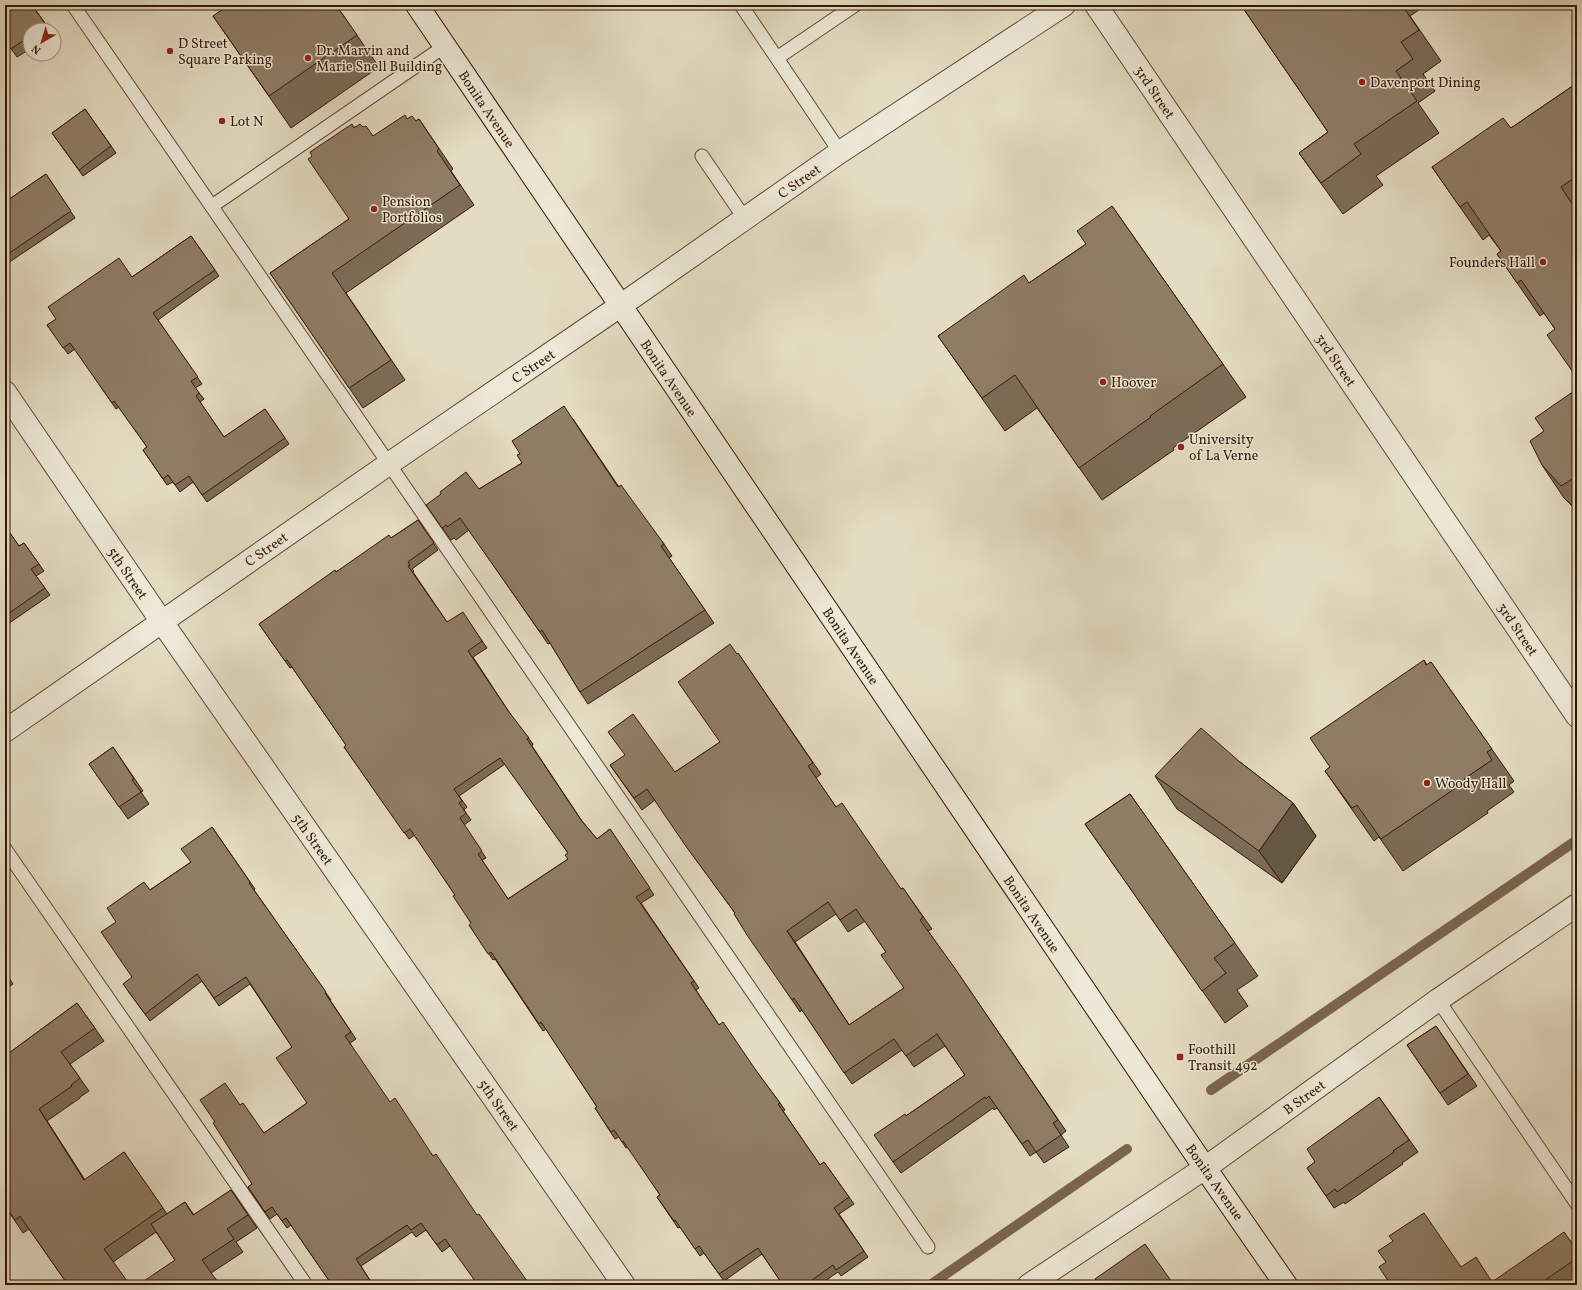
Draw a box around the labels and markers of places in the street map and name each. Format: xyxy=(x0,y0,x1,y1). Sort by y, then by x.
place label: D Street Square Parking xyxy=(178,35,272,70)
place label: Dr. Marvin and Marie Snell Building xyxy=(316,42,442,77)
marker: D Street Square Parking xyxy=(165,46,175,56)
marker: Dr. Marvin and Marie Snell Building xyxy=(303,53,313,63)
place label: Davenport Dining xyxy=(1370,74,1481,93)
marker: Davenport Dining xyxy=(1357,77,1367,87)
place label: Lot N xyxy=(230,113,263,132)
marker: Lot N xyxy=(217,116,227,126)
place label: Pension Portfolios xyxy=(382,193,442,228)
marker: Pension Portfolios xyxy=(369,204,379,214)
place label: Founders Hall xyxy=(1449,254,1535,273)
marker: Founders Hall xyxy=(1538,257,1548,267)
place label: Hoover xyxy=(1111,374,1156,393)
marker: Hoover xyxy=(1098,377,1108,387)
place label: University of La Verne xyxy=(1189,431,1259,466)
marker: University of La Verne xyxy=(1176,442,1186,452)
place label: Woody Hall xyxy=(1435,775,1507,794)
marker: Woody Hall xyxy=(1422,778,1432,788)
place label: Foothill Transit 492 xyxy=(1188,1041,1257,1076)
marker: Foothill Transit 492 xyxy=(1175,1052,1185,1062)

